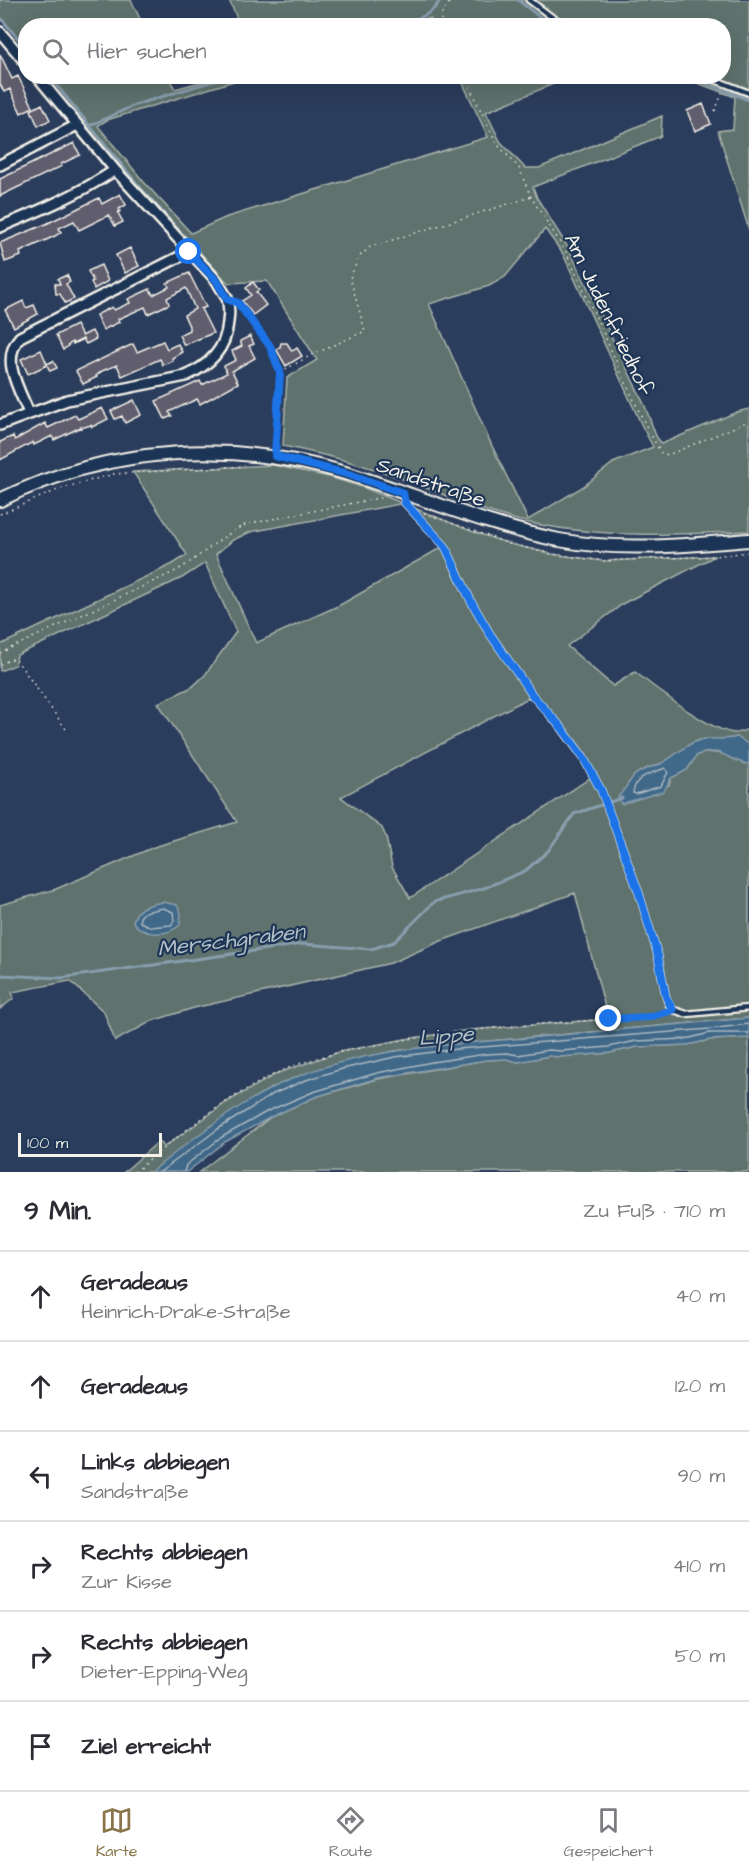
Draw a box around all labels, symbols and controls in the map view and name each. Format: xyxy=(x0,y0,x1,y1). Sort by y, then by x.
search box xyxy=(18,18,731,84)
icon: search xyxy=(39,35,72,68)
text: Hier suchen xyxy=(87,36,206,67)
street label: Am Judenfriedhof xyxy=(557,228,661,400)
route start xyxy=(175,238,201,264)
street label: Sandstraße xyxy=(373,450,489,515)
water label: Merschgraben xyxy=(156,916,309,966)
route end xyxy=(595,1005,621,1031)
water label: Lippe xyxy=(417,1019,476,1054)
scale bar xyxy=(18,1130,162,1158)
text: 100 m xyxy=(27,1132,68,1154)
text: 9 Min. xyxy=(24,1193,91,1229)
text: Zu Fuß · 710 m xyxy=(583,1197,725,1225)
text: Geradeaus xyxy=(81,1267,188,1298)
icon: ahead xyxy=(24,1280,57,1313)
text: 40 m xyxy=(675,1282,725,1310)
text: Heinrich-Drake-Straße xyxy=(81,1298,290,1326)
icon: ahead xyxy=(24,1370,57,1403)
text: Geradeaus xyxy=(81,1371,188,1402)
text: 120 m xyxy=(675,1372,725,1400)
text: Links abbiegen xyxy=(81,1447,229,1478)
icon: left xyxy=(24,1460,57,1493)
text: 90 m xyxy=(677,1462,725,1490)
text: Sandstraße xyxy=(81,1478,189,1506)
text: Rechts abbiegen xyxy=(81,1537,248,1568)
icon: right xyxy=(24,1550,57,1583)
text: 410 m xyxy=(673,1552,725,1580)
text: Zur Kisse xyxy=(81,1568,172,1596)
text: Rechts abbiegen xyxy=(81,1627,248,1658)
icon: right xyxy=(24,1640,57,1673)
text: 50 m xyxy=(675,1642,725,1670)
text: Dieter-Epping-Weg xyxy=(81,1658,248,1686)
icon: arrive xyxy=(24,1730,57,1763)
text: Ziel erreicht xyxy=(81,1731,211,1762)
tab: Karte xyxy=(96,1804,137,1862)
tab: Route xyxy=(329,1804,372,1862)
tab: Gespeichert xyxy=(564,1804,653,1862)

